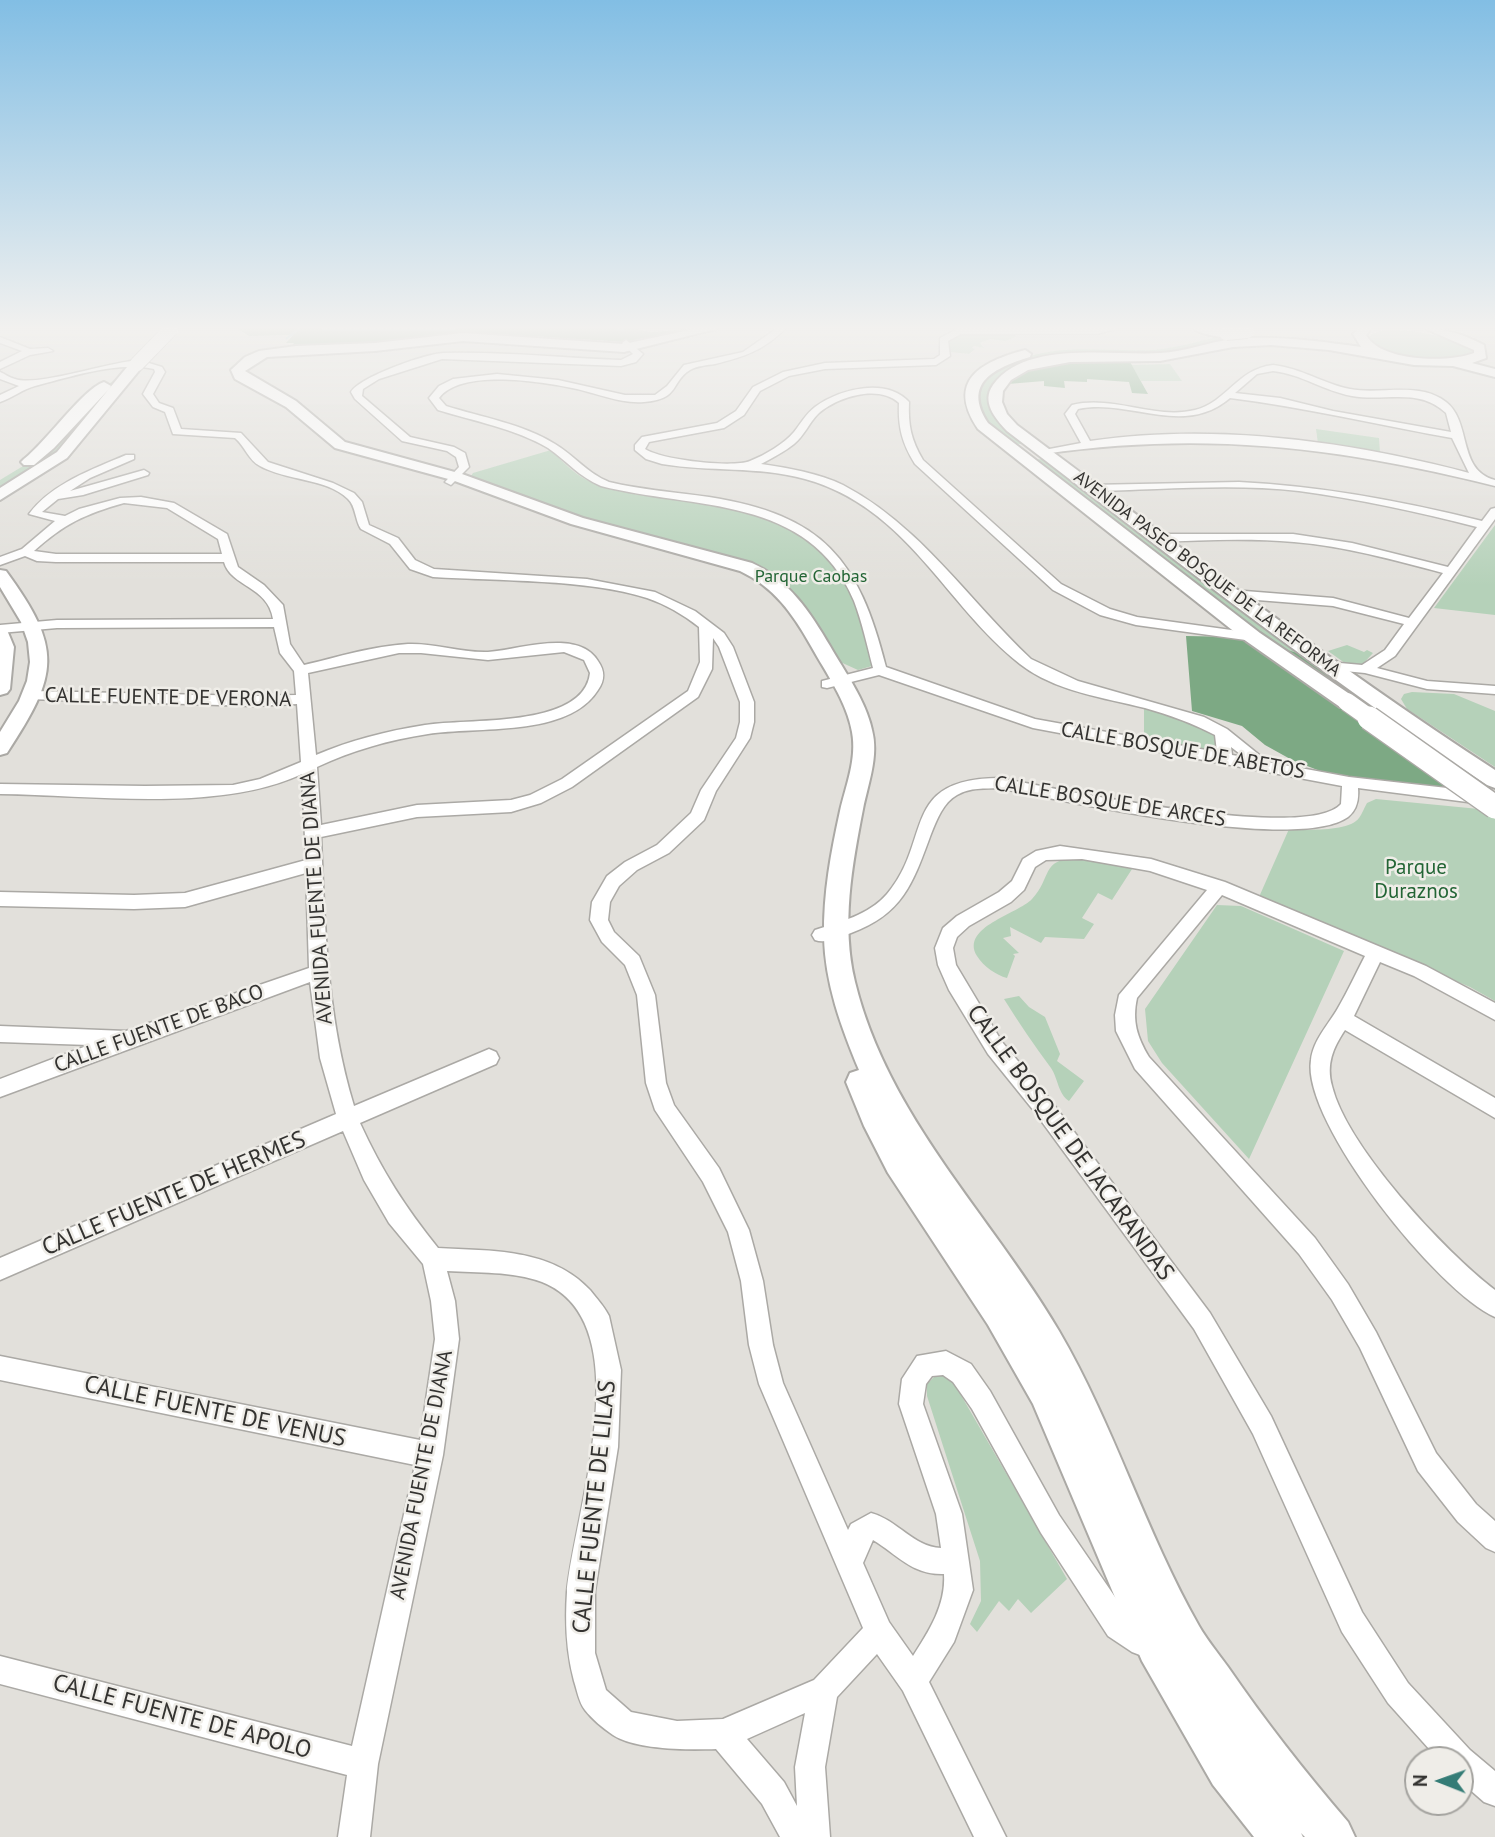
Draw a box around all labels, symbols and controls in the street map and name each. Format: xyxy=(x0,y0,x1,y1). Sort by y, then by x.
street label: AVENIDA PASEO BOSQUE DE LA REFORMA xyxy=(1069,466,1345,682)
park label: Parque Caobas xyxy=(755,566,867,588)
street label: CALLE FUENTE DE VERONA xyxy=(44,683,292,713)
street label: CALLE BOSQUE DE ABETOS xyxy=(1059,717,1307,785)
street label: AVENIDA FUENTE DE DIANA xyxy=(296,771,338,1025)
street label: CALLE BOSQUE DE ARCES xyxy=(993,771,1227,833)
park label: Parque Duraznos xyxy=(1374,855,1458,905)
street label: CALLE FUENTE DE BACO xyxy=(51,979,267,1079)
street label: CALLE BOSQUE DE JACARANDAS xyxy=(960,999,1180,1287)
street label: CALLE FUENTE DE HERMES xyxy=(38,1125,310,1263)
street label: AVENIDA FUENTE DE DIANA xyxy=(385,1348,459,1602)
street label: CALLE FUENTE DE VENUS xyxy=(82,1370,348,1454)
street label: CALLE FUENTE DE LILAS xyxy=(567,1379,623,1635)
street label: CALLE FUENTE DE APOLO xyxy=(50,1669,314,1765)
north arrow xyxy=(1404,1746,1474,1816)
text: N xyxy=(1408,1774,1432,1787)

